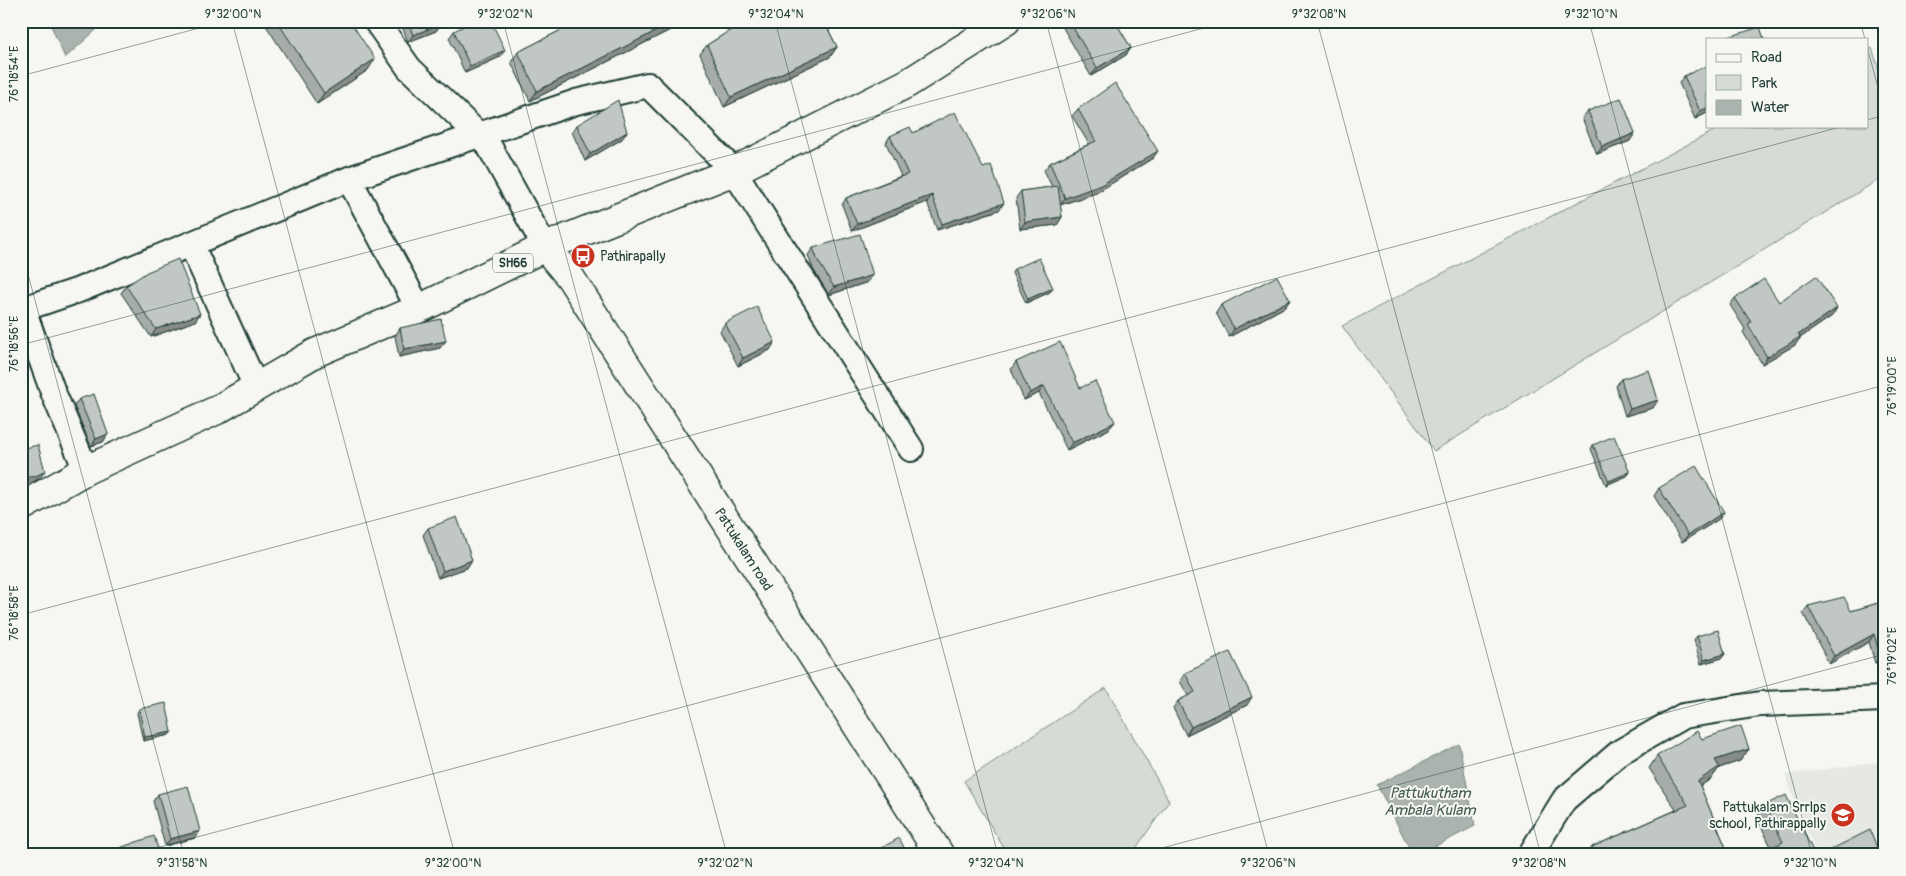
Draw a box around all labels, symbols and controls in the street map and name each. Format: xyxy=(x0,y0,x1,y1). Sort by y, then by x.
text: 9°32'00"N xyxy=(205,7,261,22)
text: 9°32'02"N xyxy=(477,7,533,22)
text: 9°32'04"N xyxy=(748,7,804,22)
text: 9°32'06"N xyxy=(1020,7,1076,22)
text: 9°32'08"N xyxy=(1292,7,1346,22)
text: 9°32'10"N xyxy=(1564,7,1618,22)
legend xyxy=(1706,38,1868,128)
text: 76°18'54"E xyxy=(7,46,22,102)
text: Road xyxy=(1751,48,1782,67)
text: Park xyxy=(1751,74,1778,93)
text: Water xyxy=(1751,98,1790,117)
bus stop icon: Pathirapally xyxy=(570,243,596,269)
place label: Pathirapally xyxy=(600,248,665,265)
road number: SH66 xyxy=(493,254,533,272)
text: 76°18'56"E xyxy=(7,316,22,372)
text: 76°19'00"E xyxy=(1885,356,1900,416)
street label: Pattukalam road xyxy=(711,504,777,594)
text: 76°18'58"E xyxy=(7,585,22,641)
text: 76°19'02"E xyxy=(1885,627,1900,685)
water label: Pattukutham Ambala Kulam xyxy=(1384,784,1477,820)
place label: Pattukalam Srrlps school, Pathirappally xyxy=(1709,799,1827,832)
school or university icon: Pattukalam Srrlps school, Pathirappally xyxy=(1830,802,1856,828)
text: 9°31'58"N xyxy=(157,856,207,871)
text: 9°32'00"N xyxy=(425,856,481,871)
text: 9°32'02"N xyxy=(697,856,753,871)
text: 9°32'04"N xyxy=(968,856,1024,871)
text: 9°32'06"N xyxy=(1240,856,1296,871)
text: 9°32'08"N xyxy=(1512,856,1566,871)
text: 9°32'10"N xyxy=(1783,856,1837,871)

